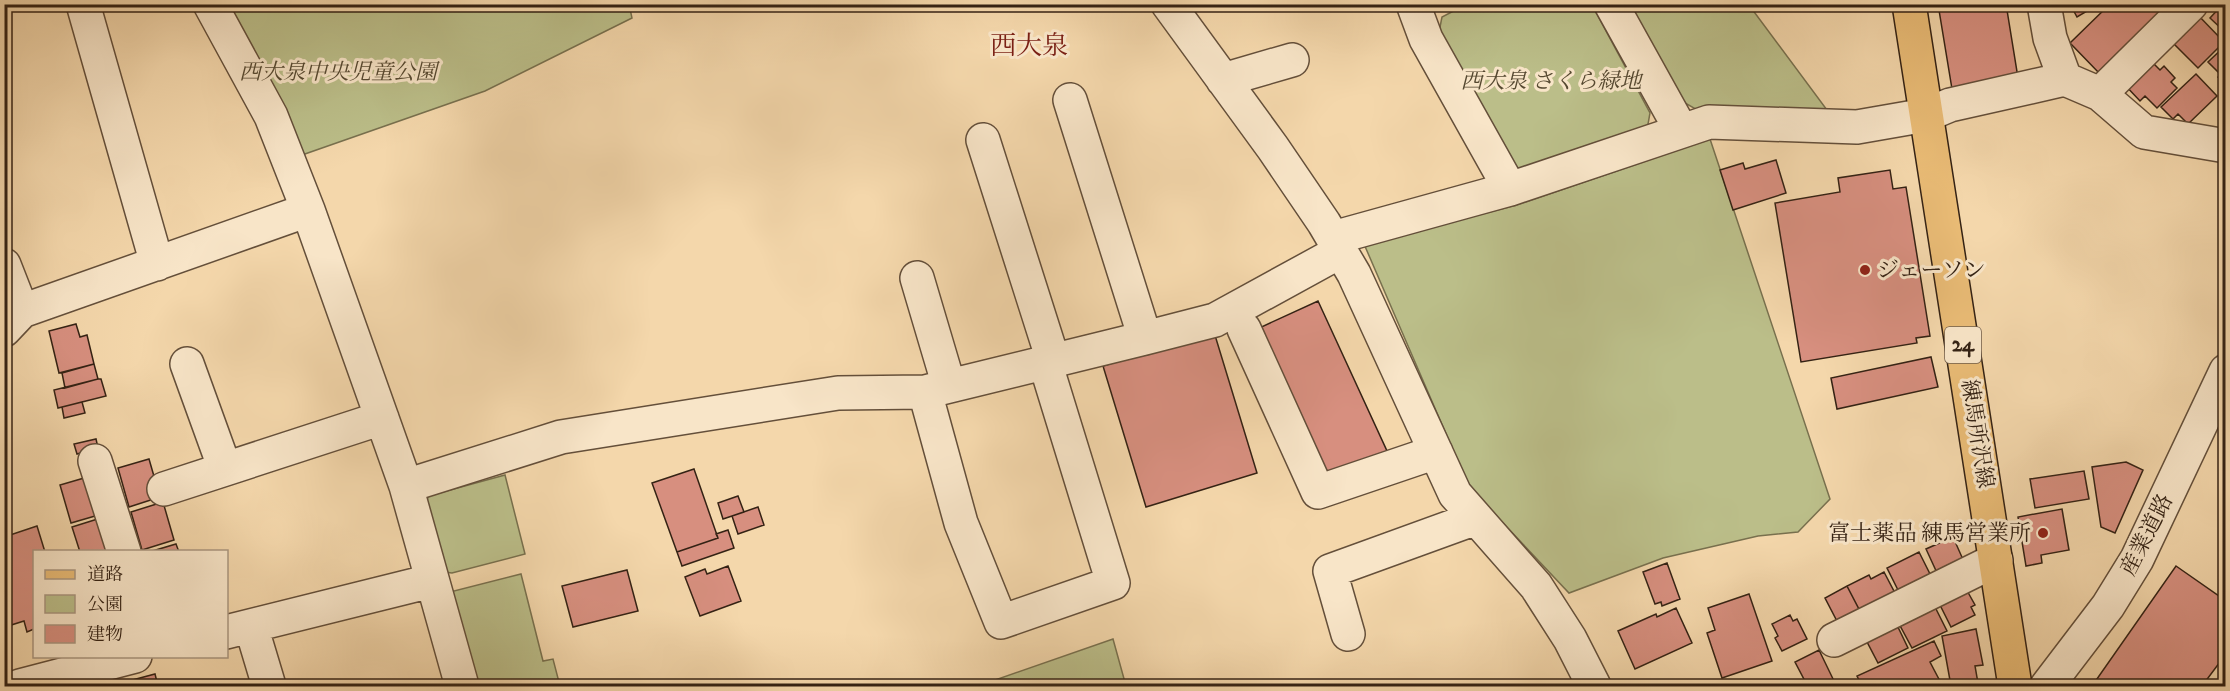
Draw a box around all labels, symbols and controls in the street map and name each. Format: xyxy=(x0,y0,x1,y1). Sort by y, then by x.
district label: 西大泉 xyxy=(990,30,1068,63)
park label: 西大泉中央児童公園 xyxy=(239,59,440,86)
park label: 西大泉 さくら緑地 xyxy=(1461,68,1643,95)
place label: ジェーソン xyxy=(1877,257,1986,284)
marker: ジェーソン xyxy=(1858,263,1872,277)
road number: 24 xyxy=(1945,327,1981,363)
street label: 練馬所沢線 xyxy=(1955,378,1999,490)
street label: 産業道路 xyxy=(2115,490,2179,580)
place label: 富士薬品 練馬営業所 xyxy=(1828,520,2031,547)
marker: 富士薬品 練馬営業所 xyxy=(2036,526,2050,540)
legend xyxy=(33,550,228,658)
text: 道路 xyxy=(87,564,123,586)
text: 公園 xyxy=(87,594,123,616)
text: 建物 xyxy=(87,624,123,646)

